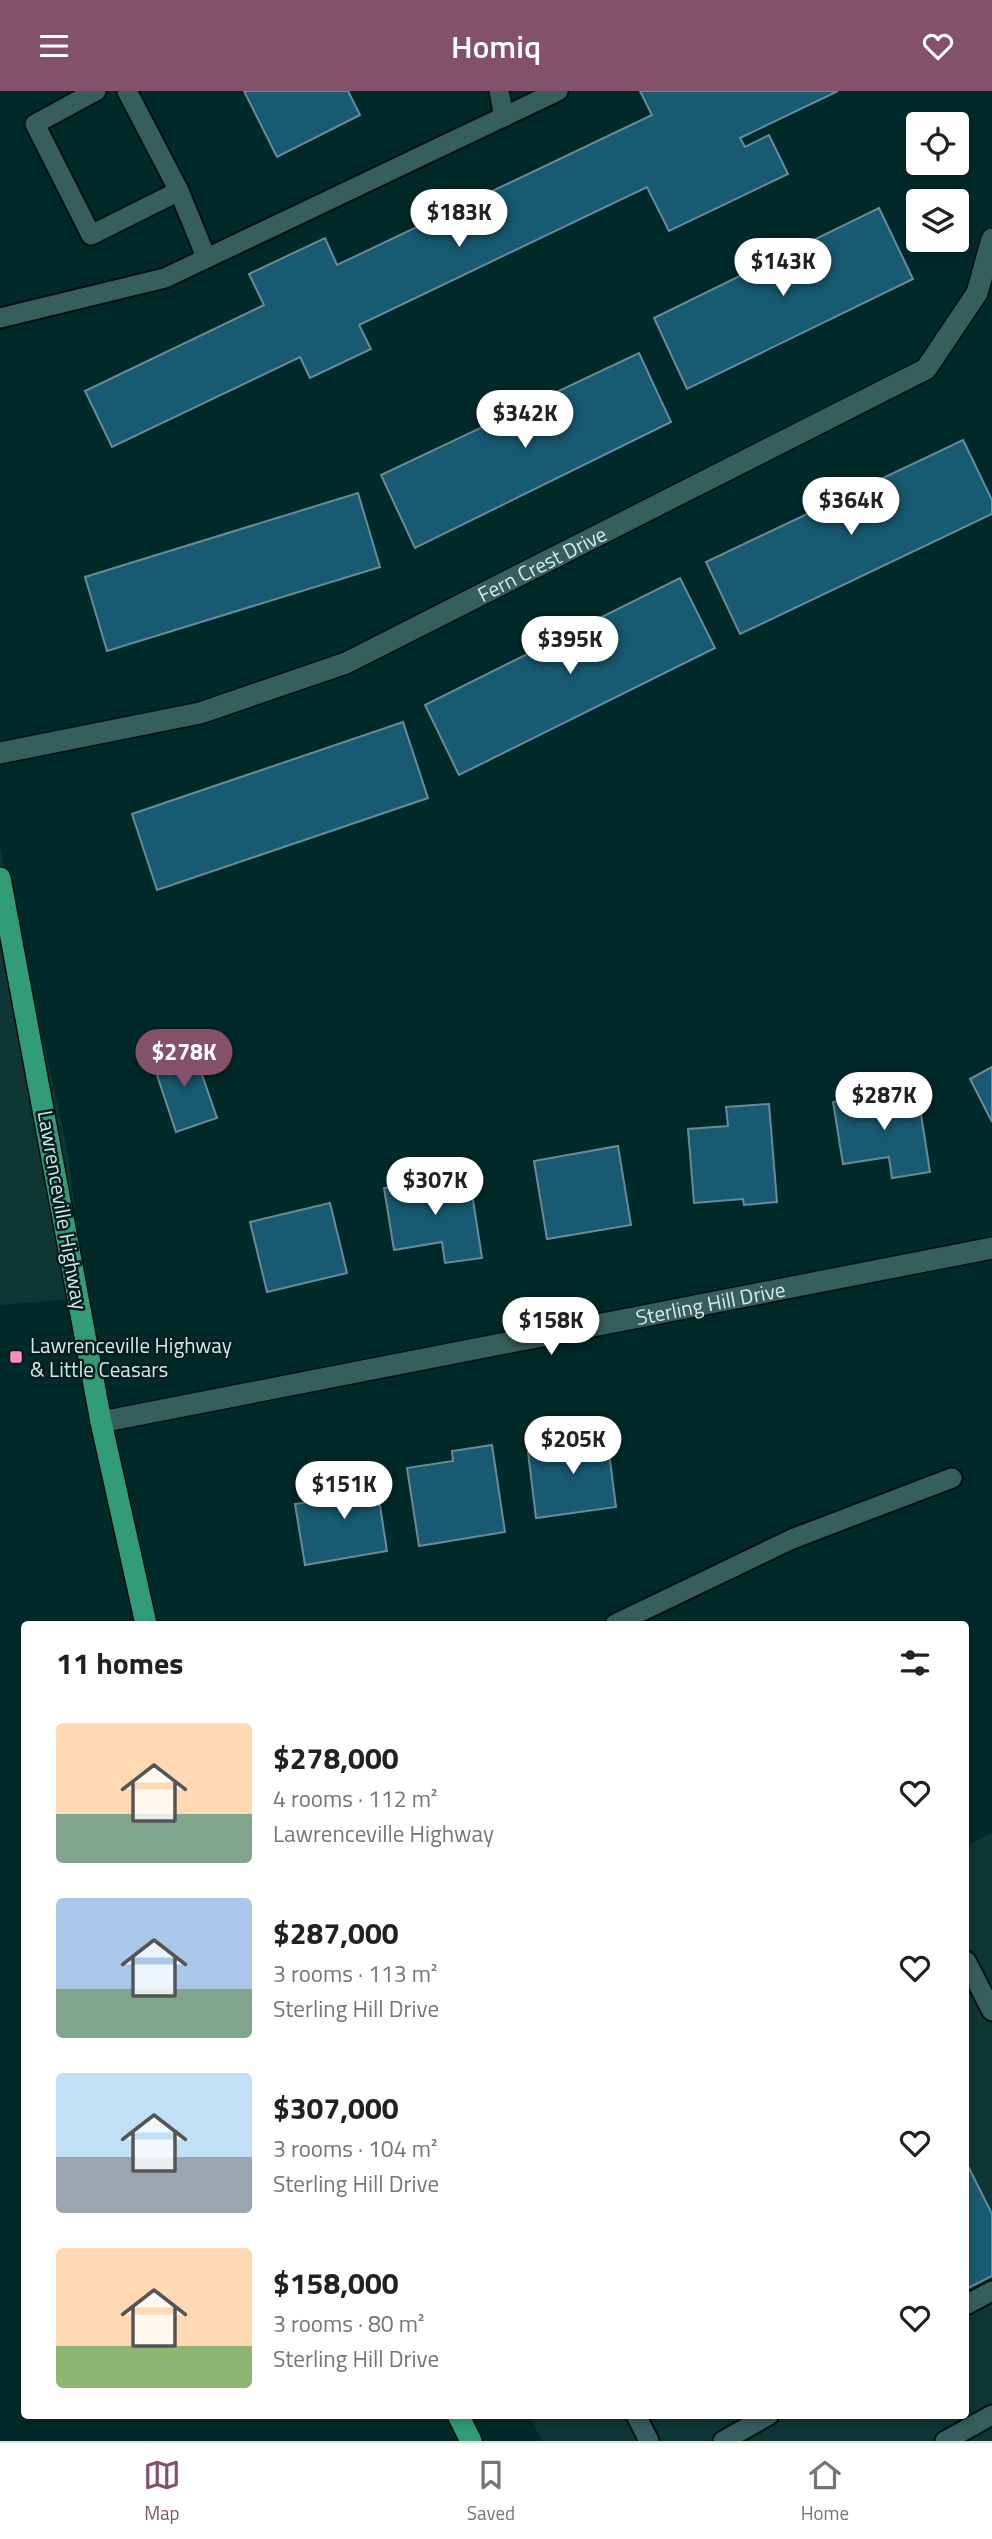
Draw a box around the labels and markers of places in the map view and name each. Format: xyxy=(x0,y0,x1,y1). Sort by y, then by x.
pin: $183K xyxy=(410,190,508,249)
pin: $143K xyxy=(734,239,832,298)
pin: $342K xyxy=(476,391,574,450)
pin: $364K xyxy=(802,477,900,537)
pin: $395K xyxy=(521,617,619,676)
pin: $278K xyxy=(135,1030,233,1089)
pin: $287K xyxy=(835,1073,933,1132)
pin: $307K xyxy=(386,1157,484,1217)
pin: $158K xyxy=(502,1297,600,1357)
place label: Lawrenceville Highway & Little Ceasars xyxy=(30,1329,232,1385)
marker: Lawrenceville Highway & Little Ceasars xyxy=(8,1349,24,1365)
pin: $205K xyxy=(524,1417,622,1476)
pin: $151K xyxy=(295,1461,393,1521)

